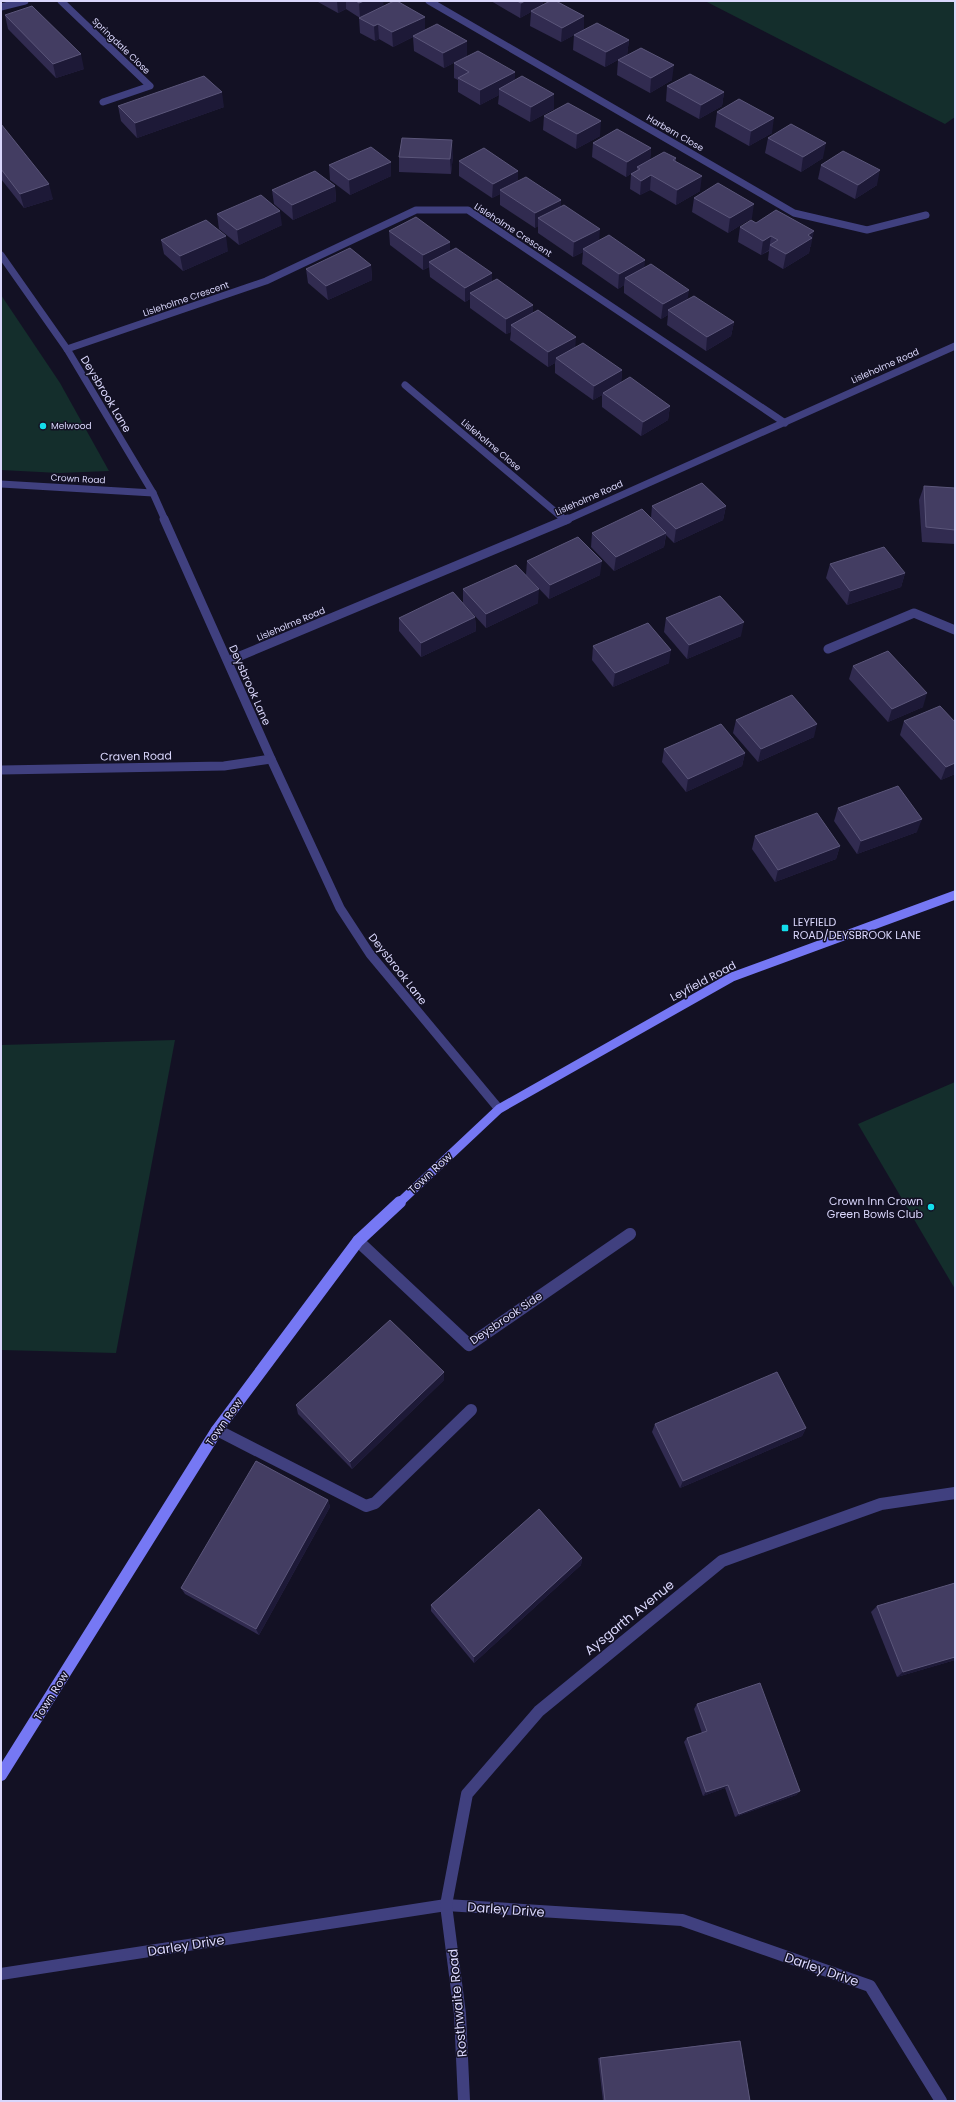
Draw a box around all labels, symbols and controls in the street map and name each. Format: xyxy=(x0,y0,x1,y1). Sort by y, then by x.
street label: Springdale Close xyxy=(89,15,153,77)
street label: Harbern Close xyxy=(644,112,706,154)
street label: Lisleholme Crescent xyxy=(472,200,554,260)
street label: Lisleholme Crescent xyxy=(141,279,231,319)
street label: Lisleholme Road xyxy=(849,346,921,386)
street label: Deysbrook Lane xyxy=(77,353,135,435)
street label: Lisleholme Close xyxy=(458,416,524,474)
place label: Melwood xyxy=(51,420,92,432)
marker: Melwood xyxy=(38,421,48,431)
street label: Crown Road xyxy=(50,472,106,486)
street label: Lisleholme Road xyxy=(553,478,625,518)
street label: Lisleholme Road xyxy=(255,604,327,644)
street label: Deysbrook Lane xyxy=(225,642,275,728)
street label: Craven Road xyxy=(100,747,172,765)
place label: LEYFIELD ROAD/DEYSBROOK LANE xyxy=(793,914,921,943)
marker: LEYFIELD ROAD/DEYSBROOK LANE xyxy=(780,923,790,933)
street label: Deysbrook Lane xyxy=(365,930,431,1008)
street label: Leyfield Road xyxy=(667,957,739,1005)
street label: Town Row xyxy=(405,1148,455,1198)
place label: Crown Inn Crown Green Bowls Club xyxy=(827,1193,923,1222)
marker: Crown Inn Crown Green Bowls Club xyxy=(926,1202,936,1212)
street label: Deysbrook Side xyxy=(467,1288,546,1348)
street label: Town Row xyxy=(202,1395,246,1449)
street label: Aysgarth Avenue xyxy=(580,1575,678,1660)
street label: Town Row xyxy=(30,1669,72,1723)
street label: Darley Drive xyxy=(467,1897,545,1922)
street label: Darley Drive xyxy=(146,1930,226,1961)
street label: Rosthwaite Road xyxy=(443,1948,472,2058)
street label: Darley Drive xyxy=(782,1948,862,1991)

